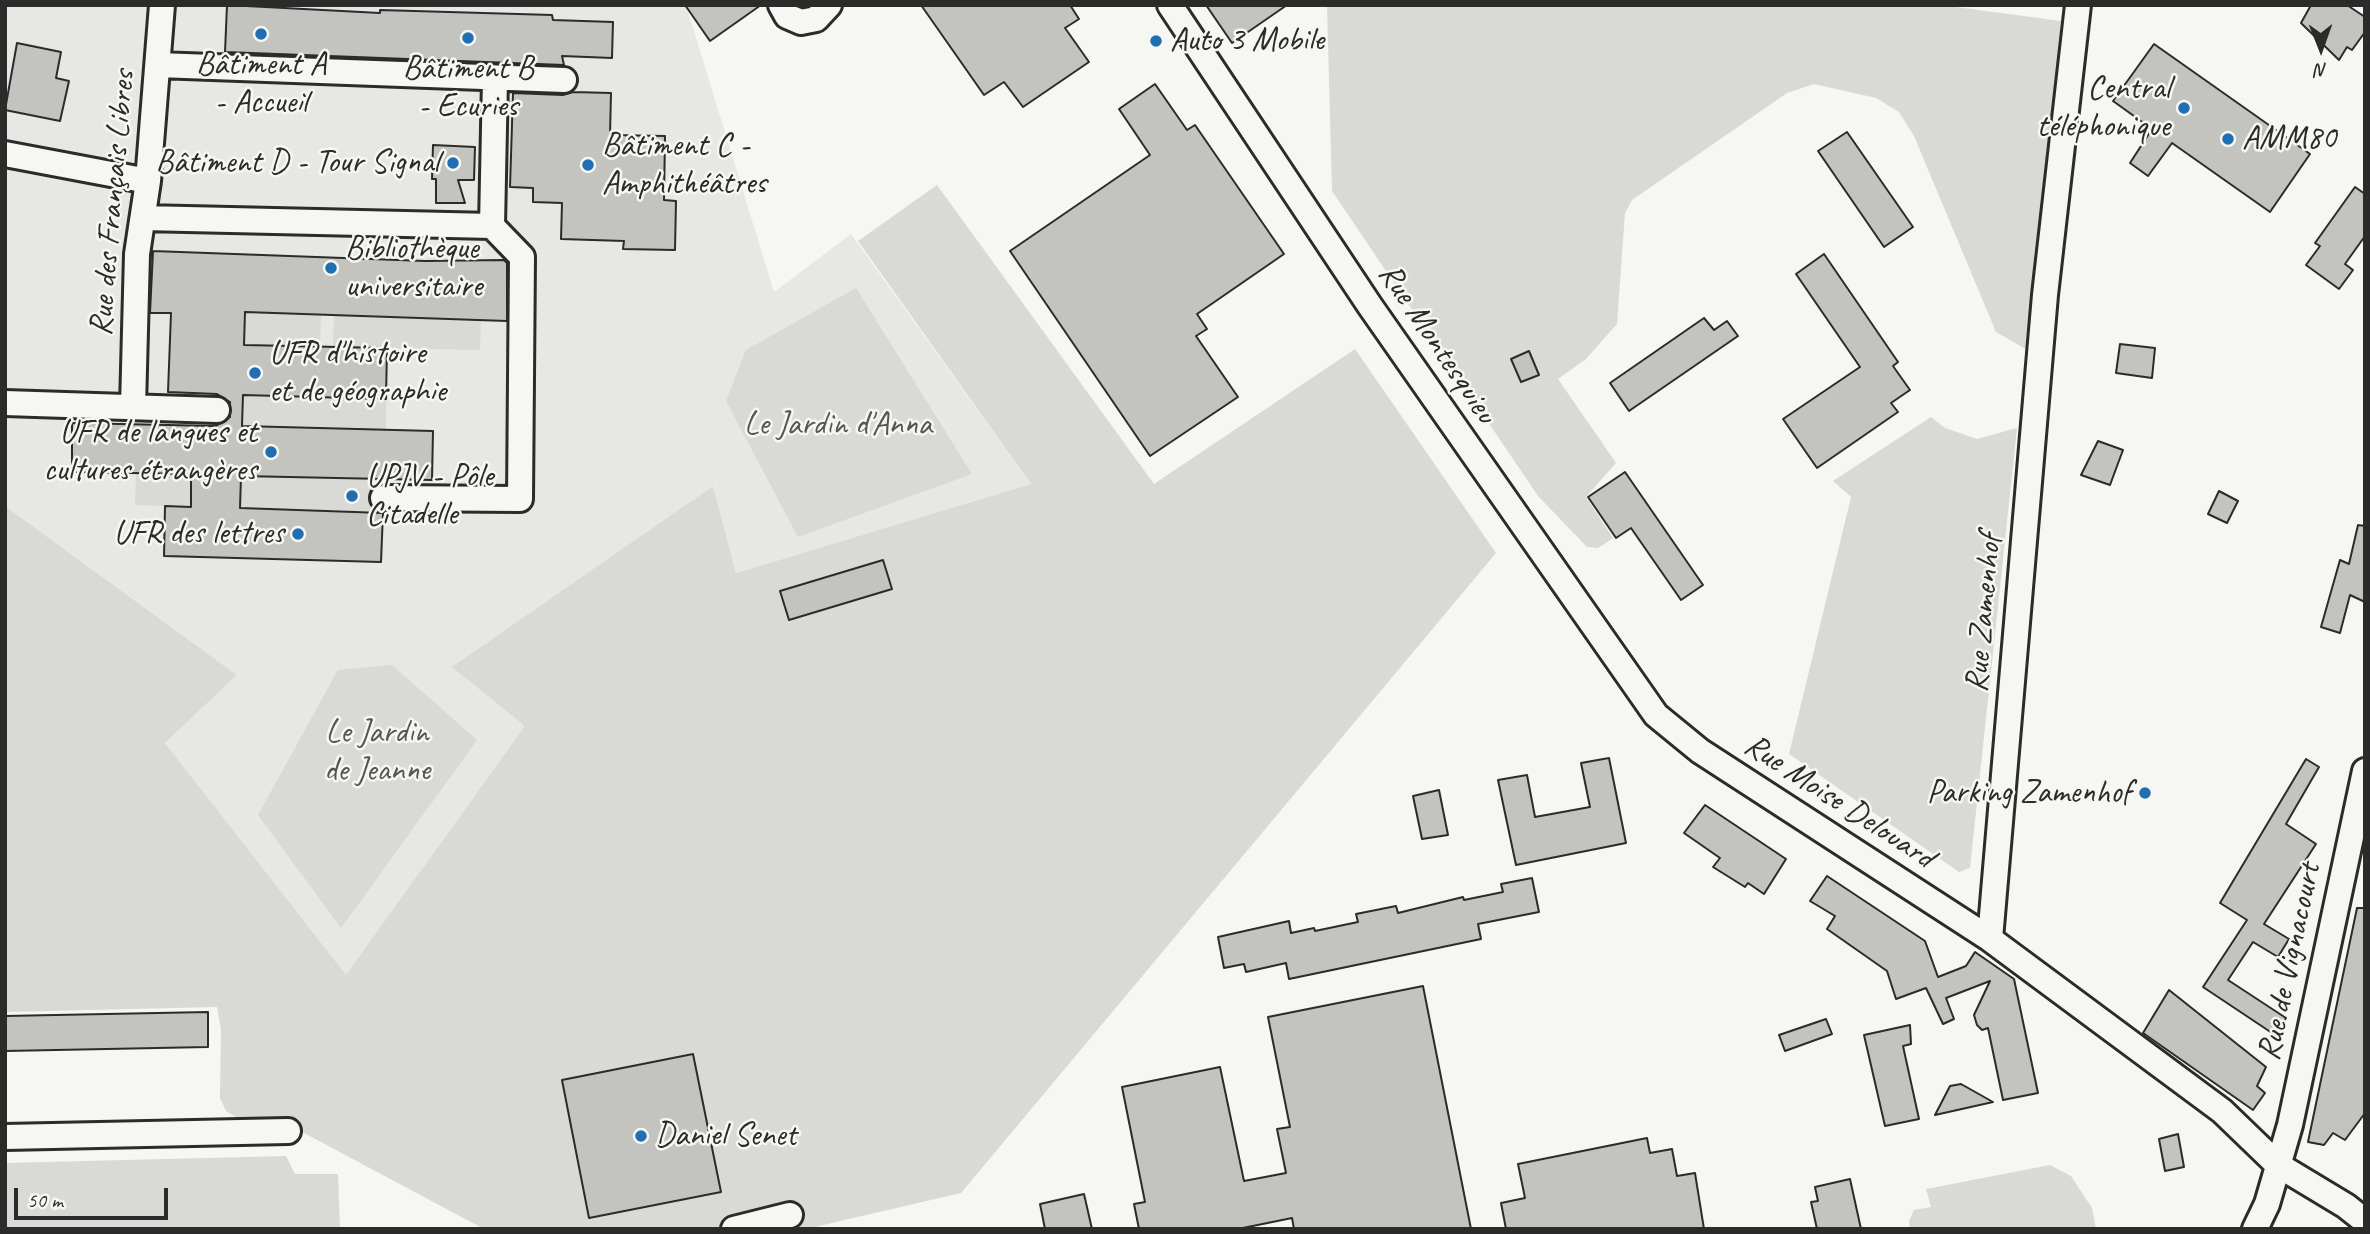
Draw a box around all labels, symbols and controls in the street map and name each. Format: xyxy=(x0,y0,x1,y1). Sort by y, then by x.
north arrow xyxy=(2286,14,2356,84)
place label: Auto 3 Mobile xyxy=(1170,21,1324,61)
marker: Bâtiment A - Accueil xyxy=(253,26,269,42)
marker: Bâtiment B - Ecuries xyxy=(460,30,476,46)
marker: Auto 3 Mobile xyxy=(1148,33,1164,49)
place label: Bâtiment A - Accueil xyxy=(196,45,326,123)
place label: Bâtiment B - Ecuries xyxy=(403,49,533,127)
text: N xyxy=(2315,58,2327,82)
street label: Rue des Français Libres xyxy=(82,69,144,337)
place label: Central téléphonique xyxy=(2037,69,2170,147)
marker: Central téléphonique xyxy=(2176,100,2192,116)
place label: AMM80 xyxy=(2242,119,2336,159)
place label: Bâtiment C - Amphithéâtres xyxy=(602,126,767,204)
marker: AMM80 xyxy=(2220,131,2236,147)
place label: Bâtiment D - Tour Signal xyxy=(156,143,439,183)
marker: Bâtiment D - Tour Signal xyxy=(445,155,461,171)
marker: Bâtiment C - Amphithéâtres xyxy=(580,157,596,173)
place label: Bibliothèque universitaire xyxy=(345,229,482,307)
street label: Rue Montesquieu xyxy=(1369,256,1505,432)
marker: Bibliothèque universitaire xyxy=(323,260,339,276)
place label: UFR d'histoire et de géographie xyxy=(269,334,446,412)
marker: UFR d'histoire et de géographie xyxy=(247,365,263,381)
park label: Le Jardin d'Anna xyxy=(744,405,932,445)
place label: UFR de langues et cultures étrangères xyxy=(43,413,257,491)
marker: UFR de langues et cultures étrangères xyxy=(263,444,279,460)
place label: UPJV - Pôle Citadelle xyxy=(366,457,493,535)
marker: UPJV - Pôle Citadelle xyxy=(344,488,360,504)
place label: UFR des lettres xyxy=(113,514,284,554)
marker: UFR des lettres xyxy=(290,526,306,542)
street label: Rue Zamenhof xyxy=(1957,532,2011,694)
park label: Le Jardin de Jeanne xyxy=(324,713,430,791)
street label: Rue Moise Delouard xyxy=(1737,726,1941,878)
place label: Parking Zamenhof xyxy=(1927,773,2131,813)
marker: Parking Zamenhof xyxy=(2137,785,2153,801)
street label: Rue de Vignacourt xyxy=(2250,860,2330,1064)
place label: Daniel Senet xyxy=(655,1116,796,1156)
marker: Daniel Senet xyxy=(633,1128,649,1144)
scale bar xyxy=(18,1174,172,1218)
text: 50 m xyxy=(27,1187,63,1213)

